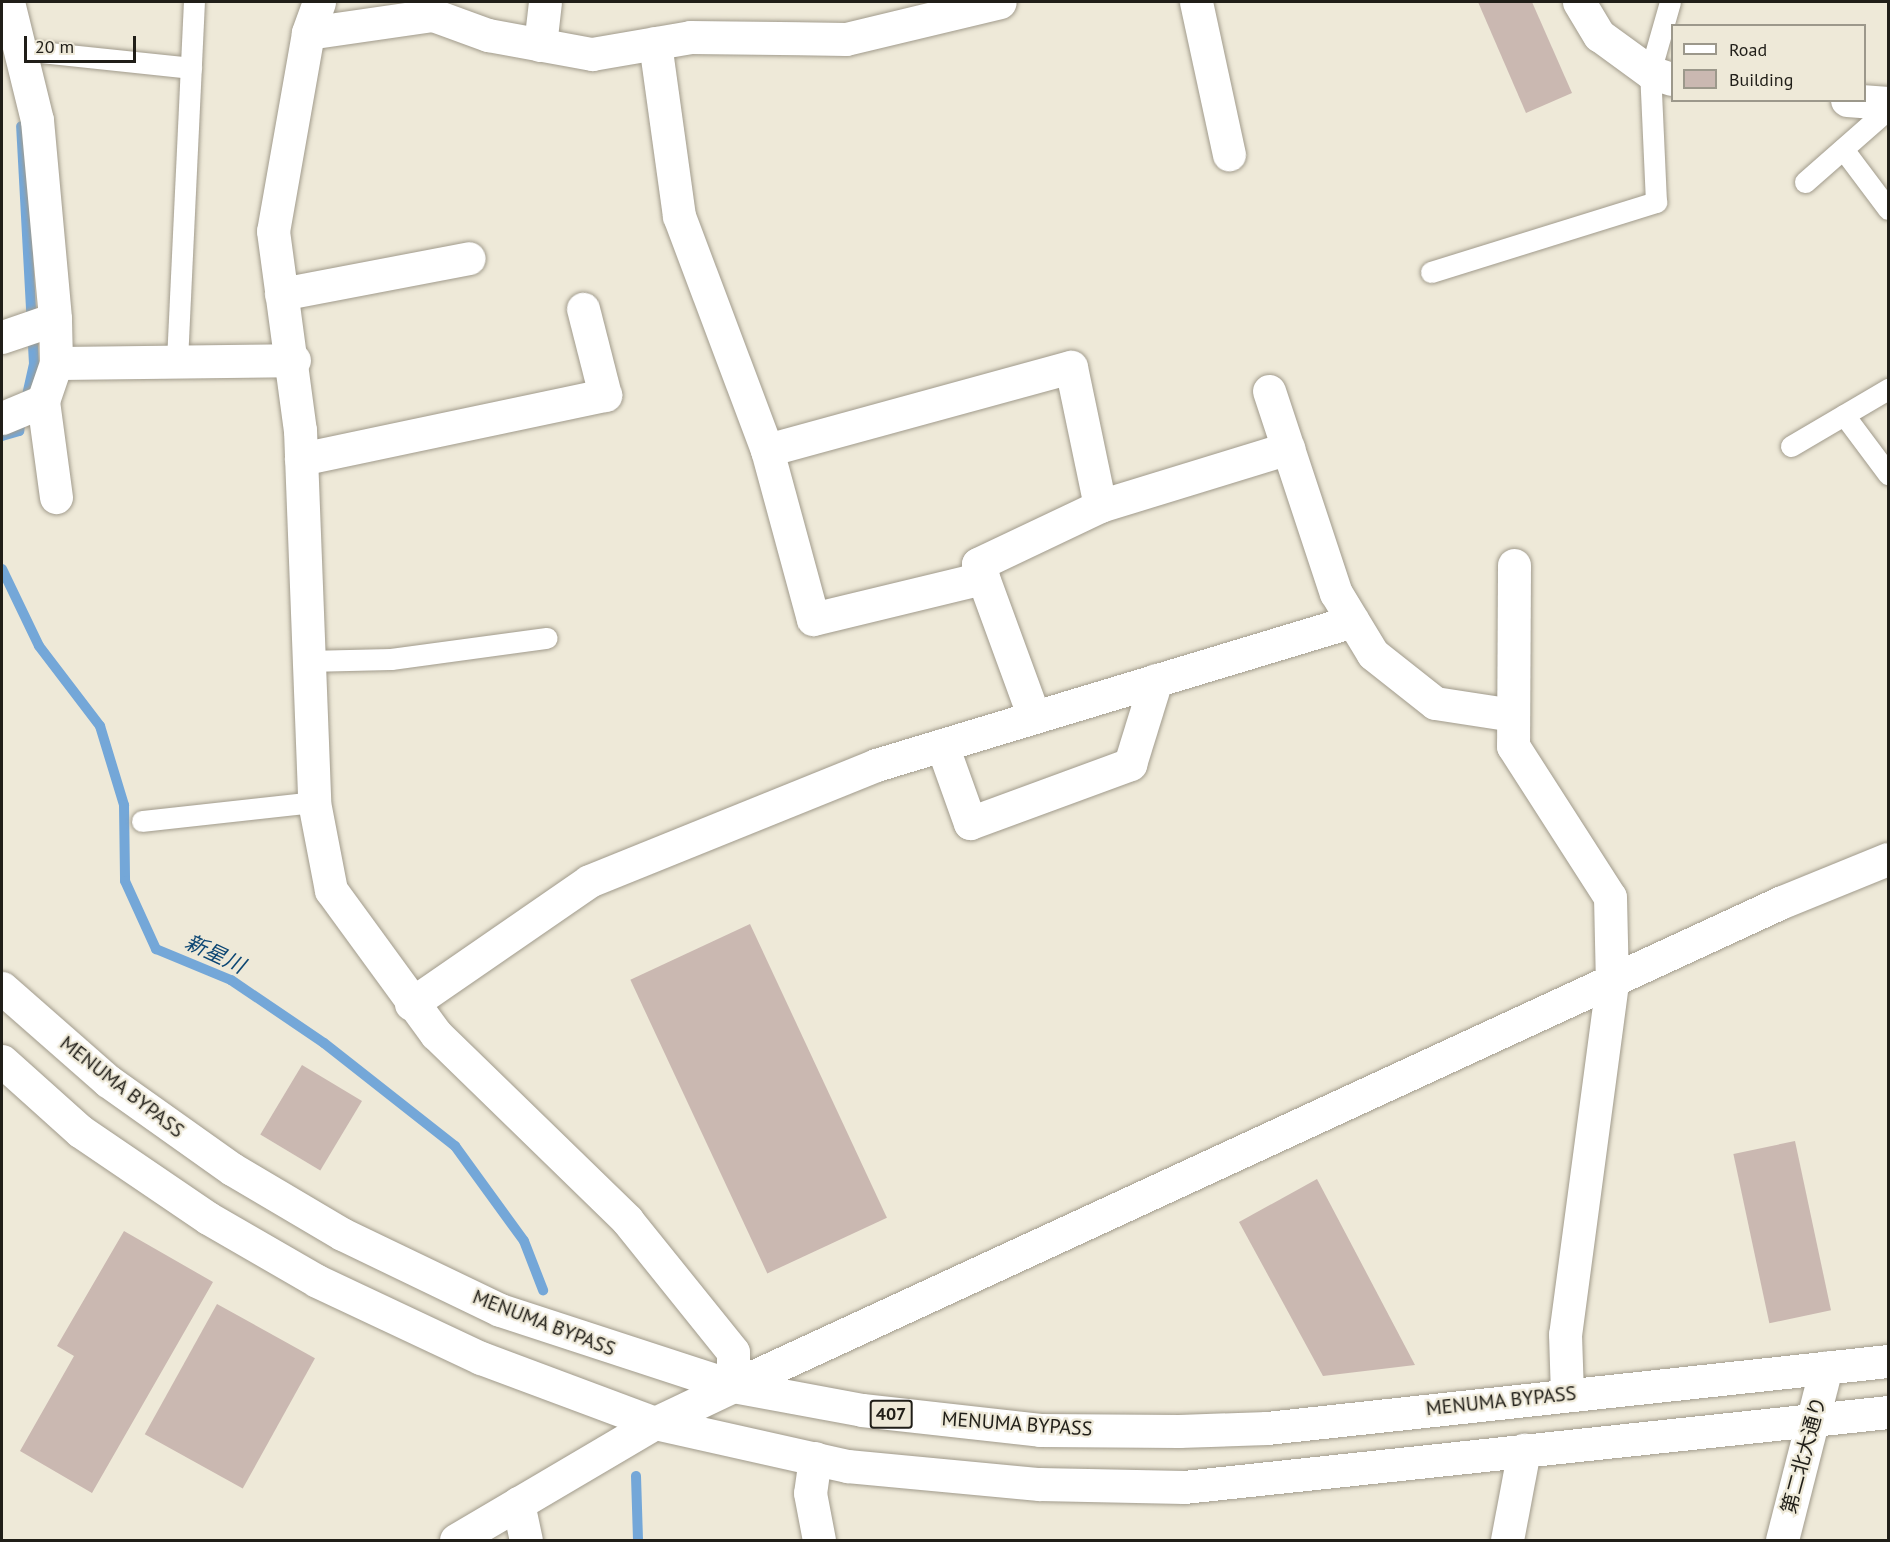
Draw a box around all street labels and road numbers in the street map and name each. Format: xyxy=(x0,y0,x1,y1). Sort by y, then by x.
street label: MENUMA BYPASS xyxy=(55,1031,189,1143)
street label: MENUMA BYPASS xyxy=(469,1285,619,1361)
street label: MENUMA BYPASS xyxy=(1424,1381,1578,1421)
street label: 第二北大通り xyxy=(1777,1394,1831,1516)
road number: 407 xyxy=(868,1399,914,1429)
street label: MENUMA BYPASS xyxy=(941,1407,1093,1441)

